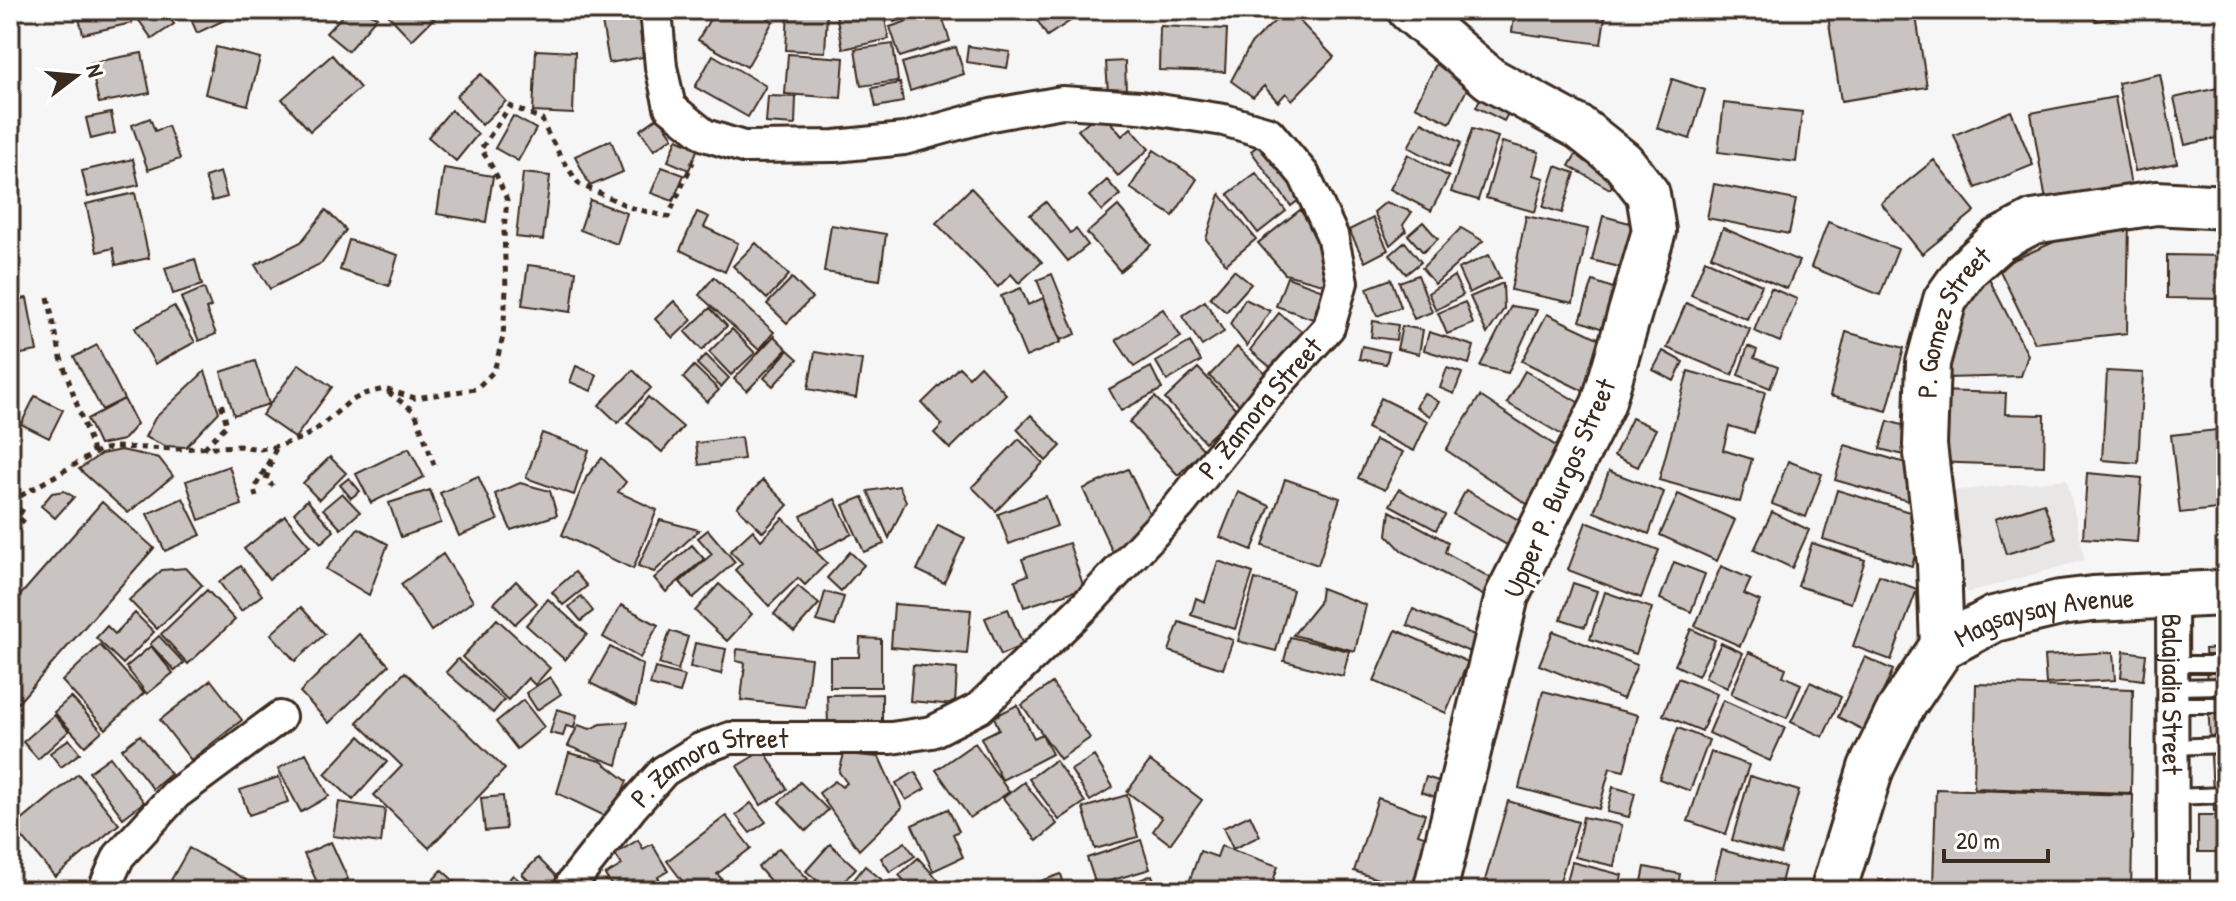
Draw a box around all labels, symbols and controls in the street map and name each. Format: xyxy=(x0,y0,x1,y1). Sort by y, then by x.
north arrow xyxy=(36,36,116,116)
text: N xyxy=(79,61,111,81)
street label: P. Gomez Street xyxy=(1908,237,1999,399)
street label: P. Zamora Street xyxy=(1189,328,1331,487)
street label: Upper P. Burgos Street xyxy=(1494,372,1624,604)
street label: Magsaysay Avenue xyxy=(1947,578,2135,656)
street label: Balajadia Street xyxy=(2153,613,2192,775)
street label: P. Zamora Street xyxy=(621,718,788,816)
scale bar xyxy=(1944,813,2048,863)
text: 20 m xyxy=(1956,824,2000,856)

